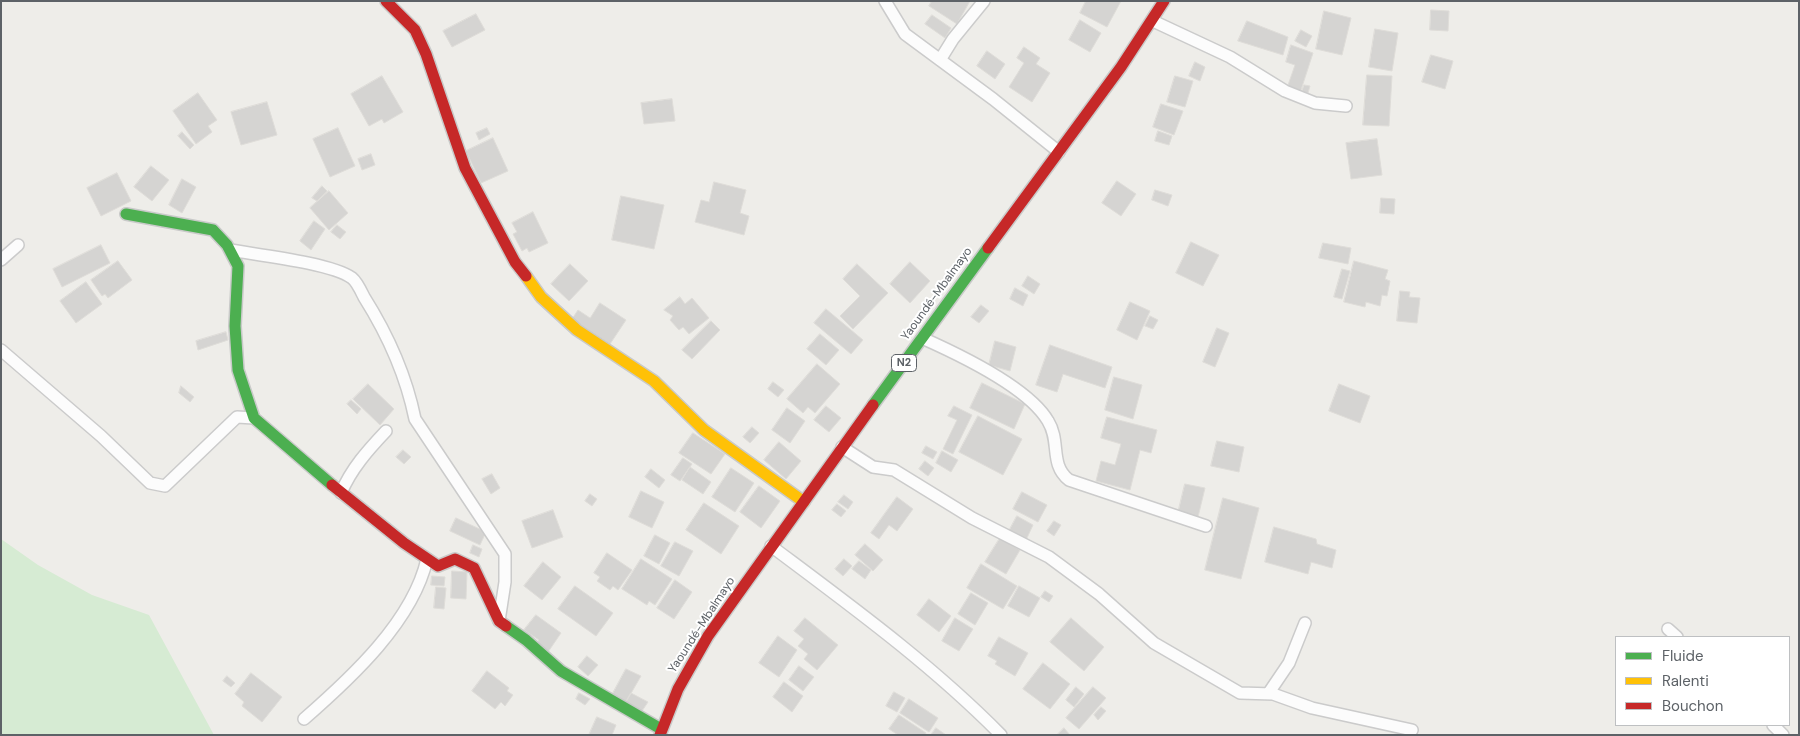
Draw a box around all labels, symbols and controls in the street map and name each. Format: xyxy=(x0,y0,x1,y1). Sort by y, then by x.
street label: Yaoundé-Mbalmayo xyxy=(898,245,976,343)
road number: N2 xyxy=(892,354,916,372)
street label: Yaoundé-Mbalmayo xyxy=(666,574,738,676)
legend xyxy=(1615,636,1790,726)
text: Fluide xyxy=(1662,646,1704,666)
text: Ralenti xyxy=(1662,671,1709,691)
text: Bouchon xyxy=(1662,696,1723,716)

